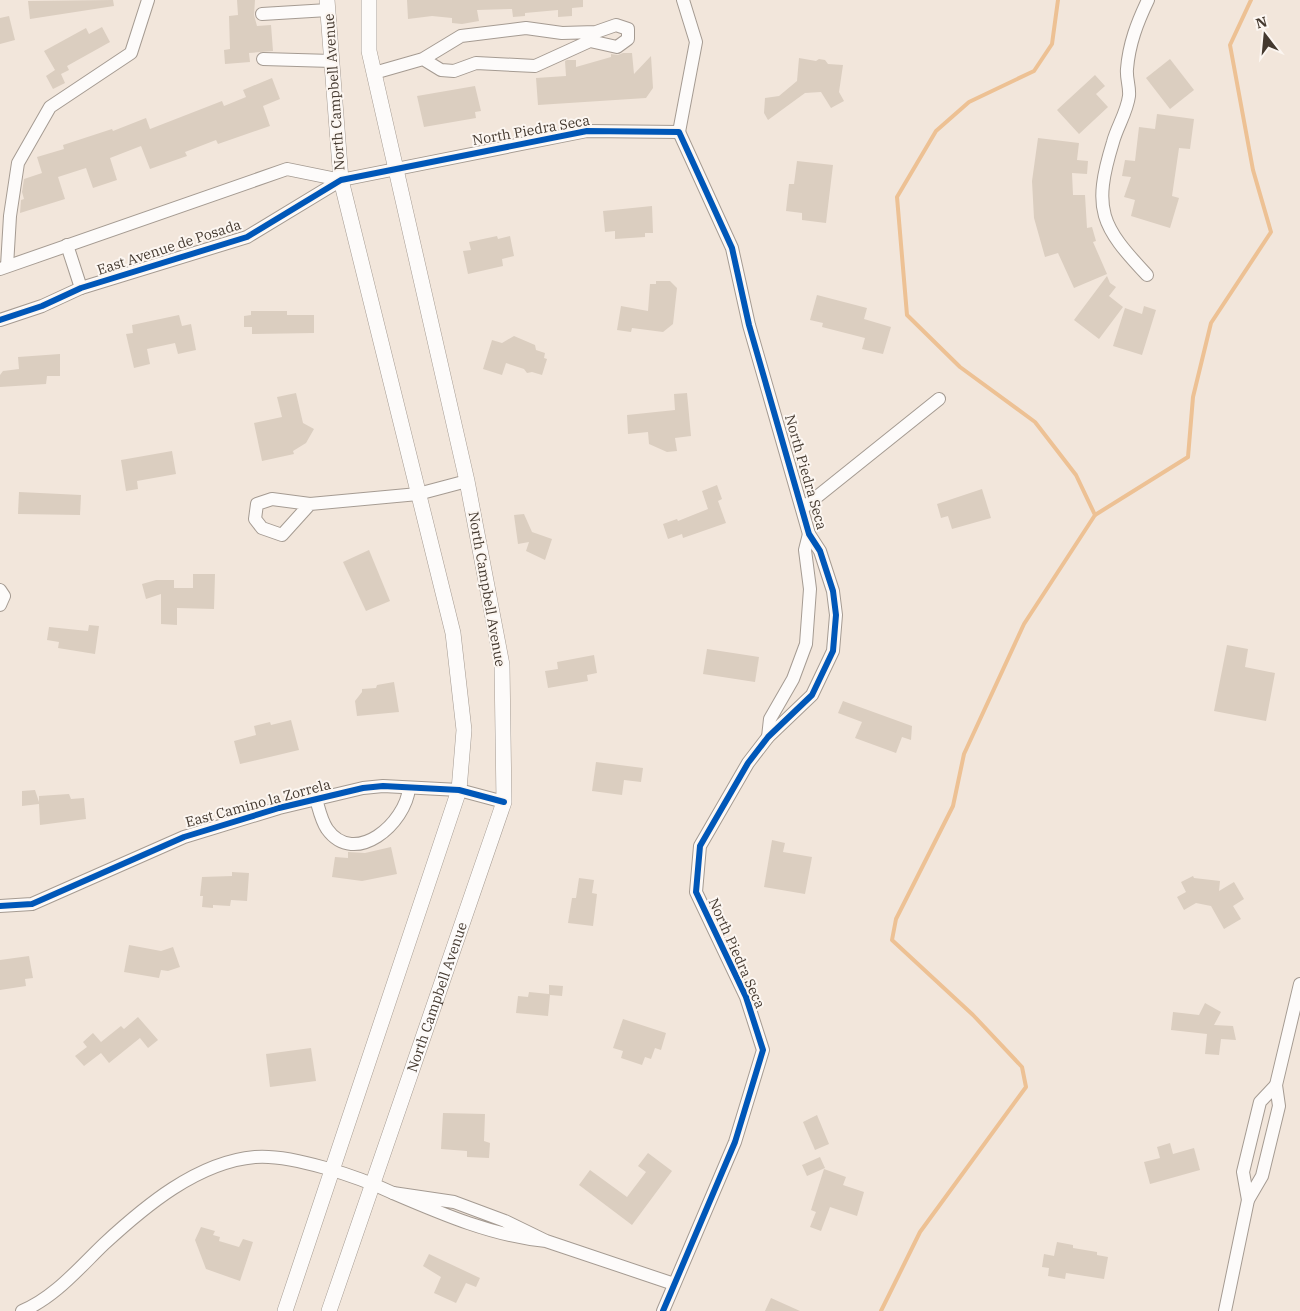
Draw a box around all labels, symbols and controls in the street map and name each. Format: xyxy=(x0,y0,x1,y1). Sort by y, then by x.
north arrow xyxy=(1240,10,1290,60)
text: N xyxy=(1254,12,1269,33)
street label: North Campbell Avenue xyxy=(320,13,348,171)
street label: North Piedra Seca xyxy=(471,111,591,149)
street label: East Avenue de Posada xyxy=(95,215,244,279)
street label: North Piedra Seca xyxy=(781,412,831,532)
street label: North Campbell Avenue xyxy=(464,510,510,668)
street label: East Camino la Zorrela xyxy=(183,775,333,831)
street label: North Piedra Seca xyxy=(705,895,770,1011)
street label: North Campbell Avenue xyxy=(403,920,471,1074)

